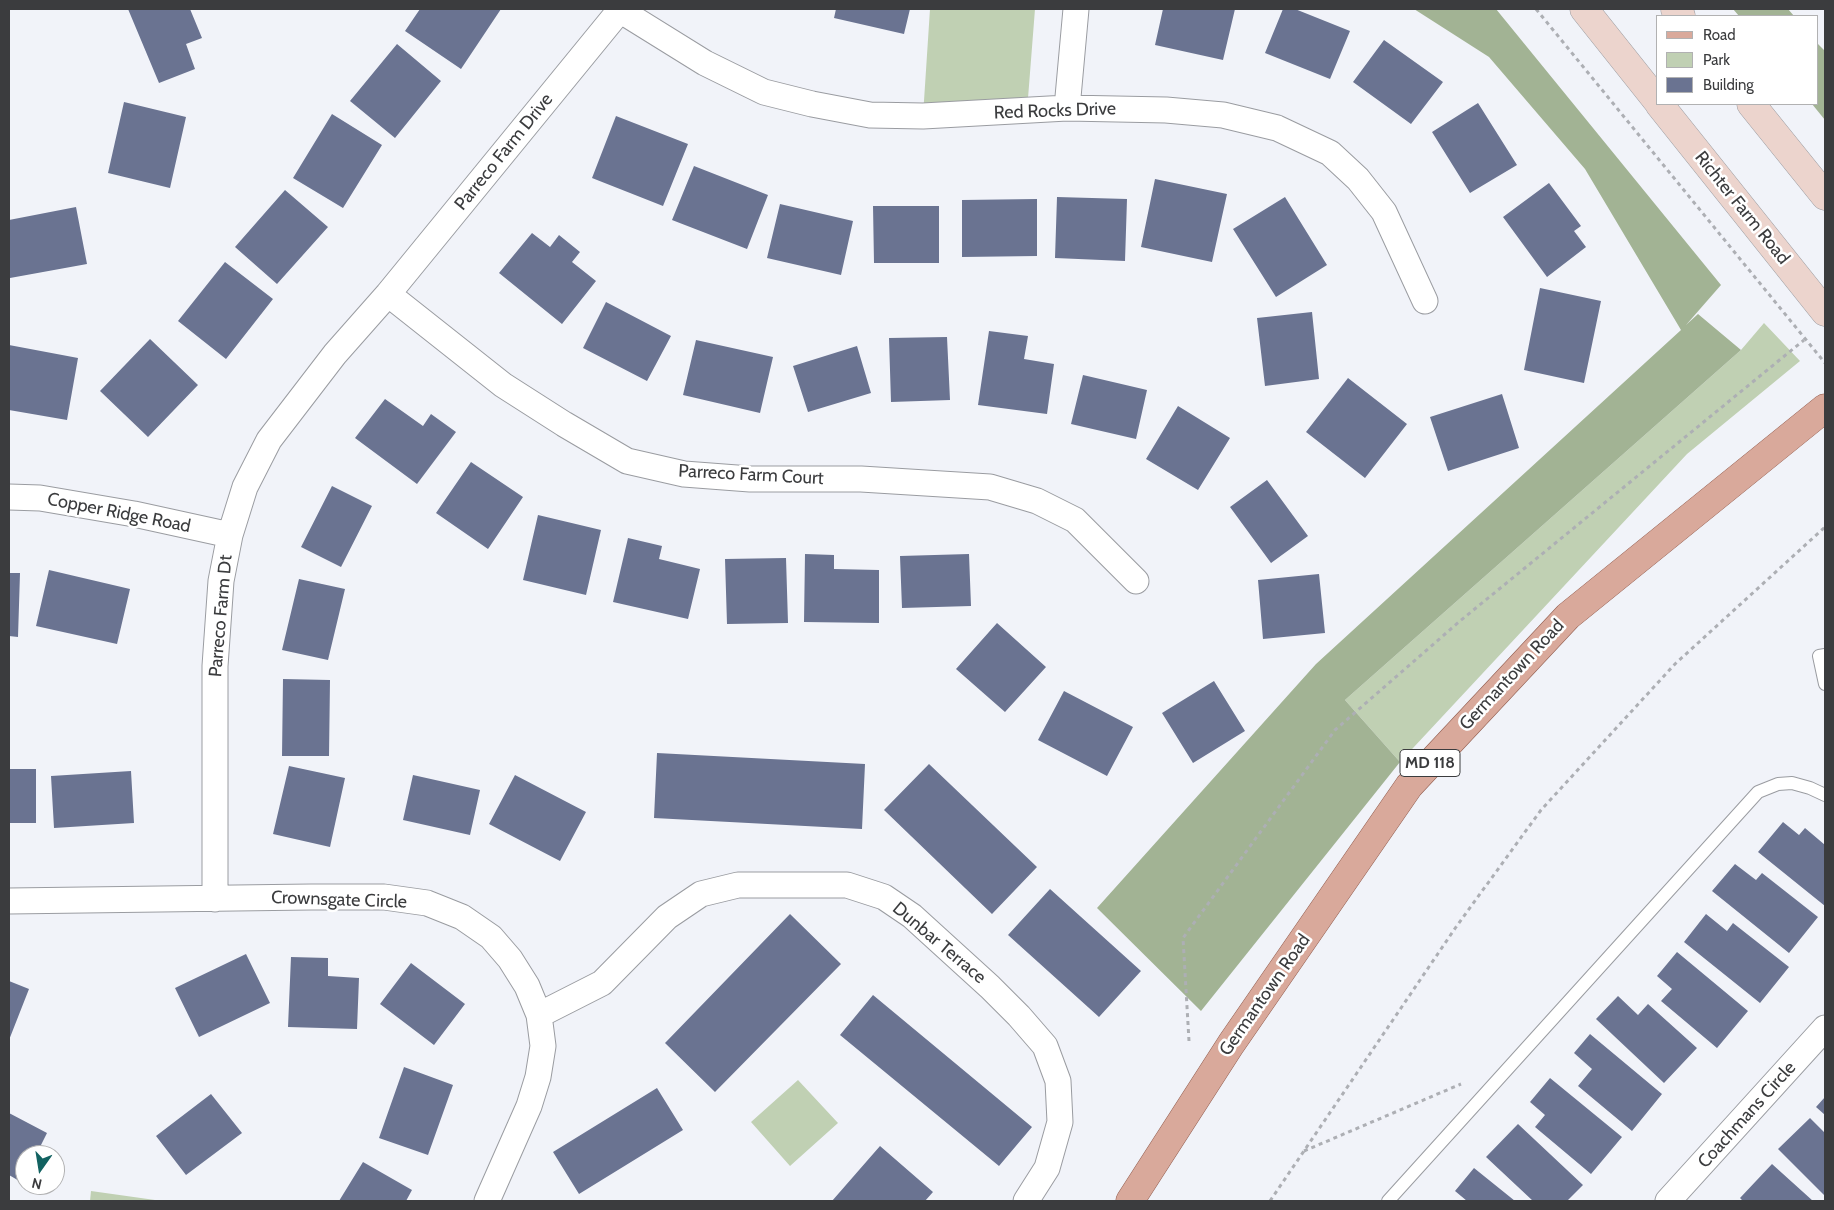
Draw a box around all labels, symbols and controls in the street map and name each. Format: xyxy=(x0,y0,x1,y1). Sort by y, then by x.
legend xyxy=(1656,15,1819,105)
text: Road xyxy=(1703,26,1736,44)
text: Park xyxy=(1703,51,1730,69)
text: Building xyxy=(1703,76,1754,94)
street label: Parreco Farm Drive xyxy=(450,89,558,215)
street label: Red Rocks Drive xyxy=(994,98,1116,124)
street label: Richter Farm Road xyxy=(1690,147,1794,269)
street label: Parreco Farm Court xyxy=(678,460,824,490)
street label: Copper Ridge Road xyxy=(46,489,192,537)
street label: Parreco Farm Dt xyxy=(205,554,237,678)
street label: Germantown Road xyxy=(1455,615,1569,735)
road number: MD 118 xyxy=(1400,750,1460,776)
street label: Crownsgate Circle xyxy=(271,887,407,913)
street label: Dunbar Terrace xyxy=(888,898,990,988)
street label: Germantown Road xyxy=(1215,930,1315,1060)
street label: Coachmans Circle xyxy=(1694,1057,1800,1173)
north arrow xyxy=(15,1145,65,1195)
text: N xyxy=(30,1174,44,1194)

